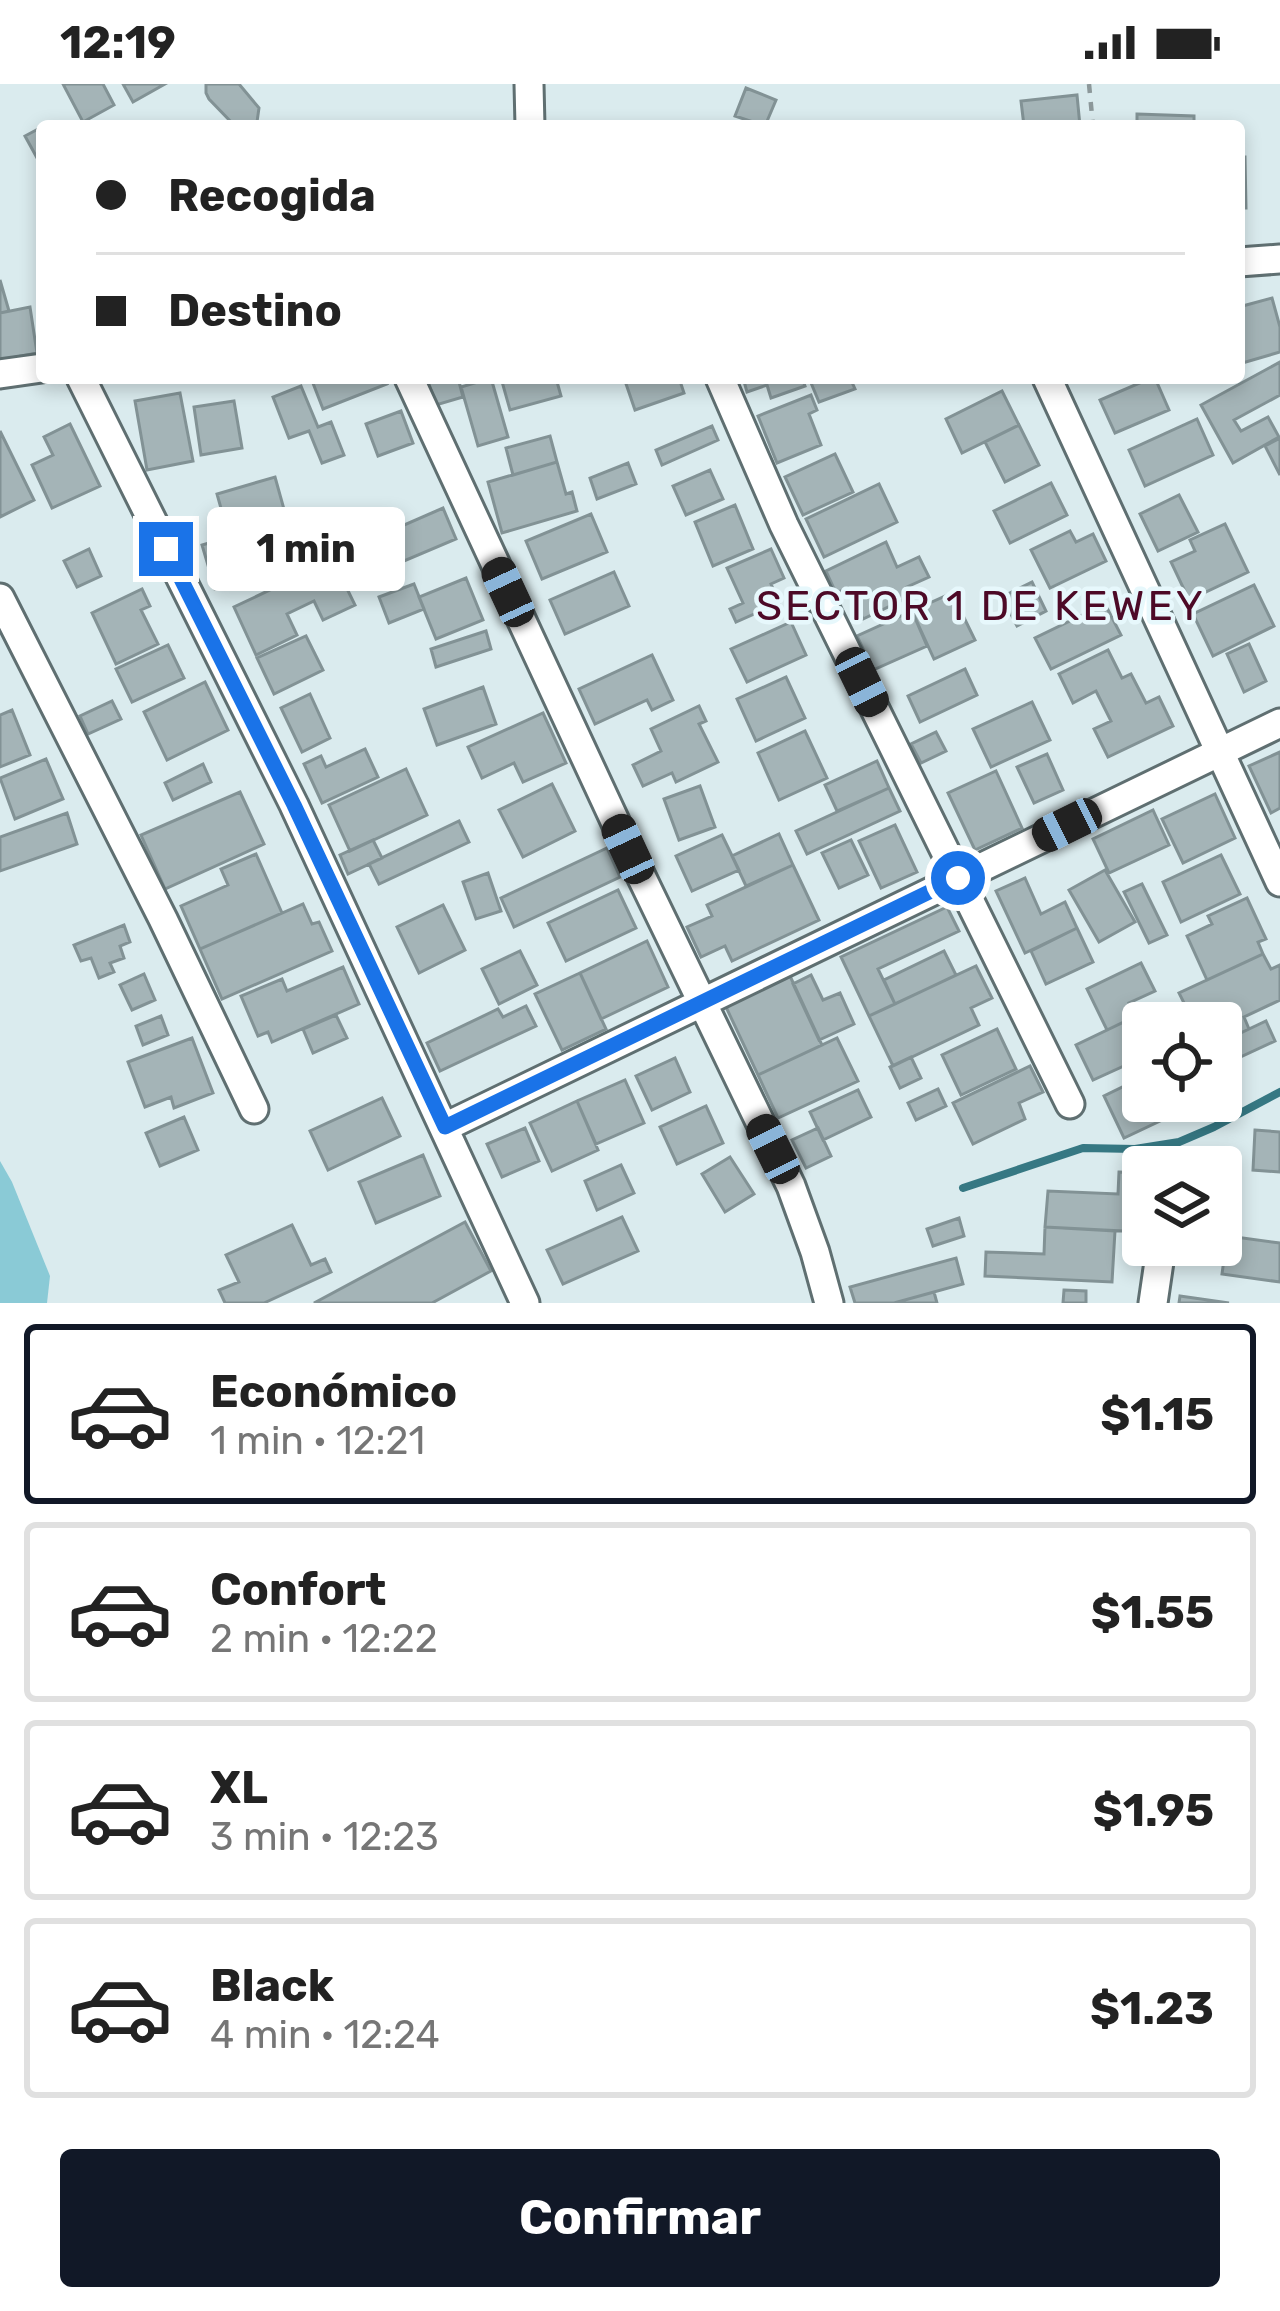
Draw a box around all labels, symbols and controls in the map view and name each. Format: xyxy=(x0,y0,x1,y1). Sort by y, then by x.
text: 12:19 xyxy=(60,16,176,69)
text: Recogida xyxy=(168,169,376,222)
text: Destino xyxy=(168,284,342,337)
callout: 1 min xyxy=(208,507,406,591)
route end xyxy=(139,522,193,576)
text: 1 min xyxy=(256,526,356,572)
car xyxy=(476,552,540,632)
district label: SECTOR 1 DE KEWEY xyxy=(756,581,1206,631)
car xyxy=(830,642,894,722)
car xyxy=(1027,793,1107,857)
car xyxy=(596,809,660,889)
route start xyxy=(931,851,985,905)
map controls xyxy=(1122,1002,1242,1266)
button: locate xyxy=(1122,1002,1242,1122)
car xyxy=(741,1109,805,1189)
button: layers xyxy=(1122,1146,1242,1266)
icon: car xyxy=(66,1360,174,1468)
text: Económico xyxy=(210,1365,457,1418)
text: $1.15 xyxy=(1100,1388,1214,1441)
text: 1 min · 12:21 xyxy=(210,1418,425,1464)
icon: car xyxy=(66,1558,174,1666)
text: Confort xyxy=(210,1563,386,1616)
text: $1.55 xyxy=(1091,1586,1214,1639)
text: 2 min · 12:22 xyxy=(210,1616,438,1662)
icon: car xyxy=(66,1756,174,1864)
text: XL xyxy=(210,1761,268,1814)
text: $1.95 xyxy=(1093,1784,1214,1837)
text: 3 min · 12:23 xyxy=(210,1814,439,1860)
icon: car xyxy=(66,1954,174,2062)
text: Black xyxy=(210,1959,334,2012)
text: $1.23 xyxy=(1090,1982,1214,2035)
text: 4 min · 12:24 xyxy=(210,2012,440,2058)
button: Confirmar xyxy=(60,2149,1220,2287)

